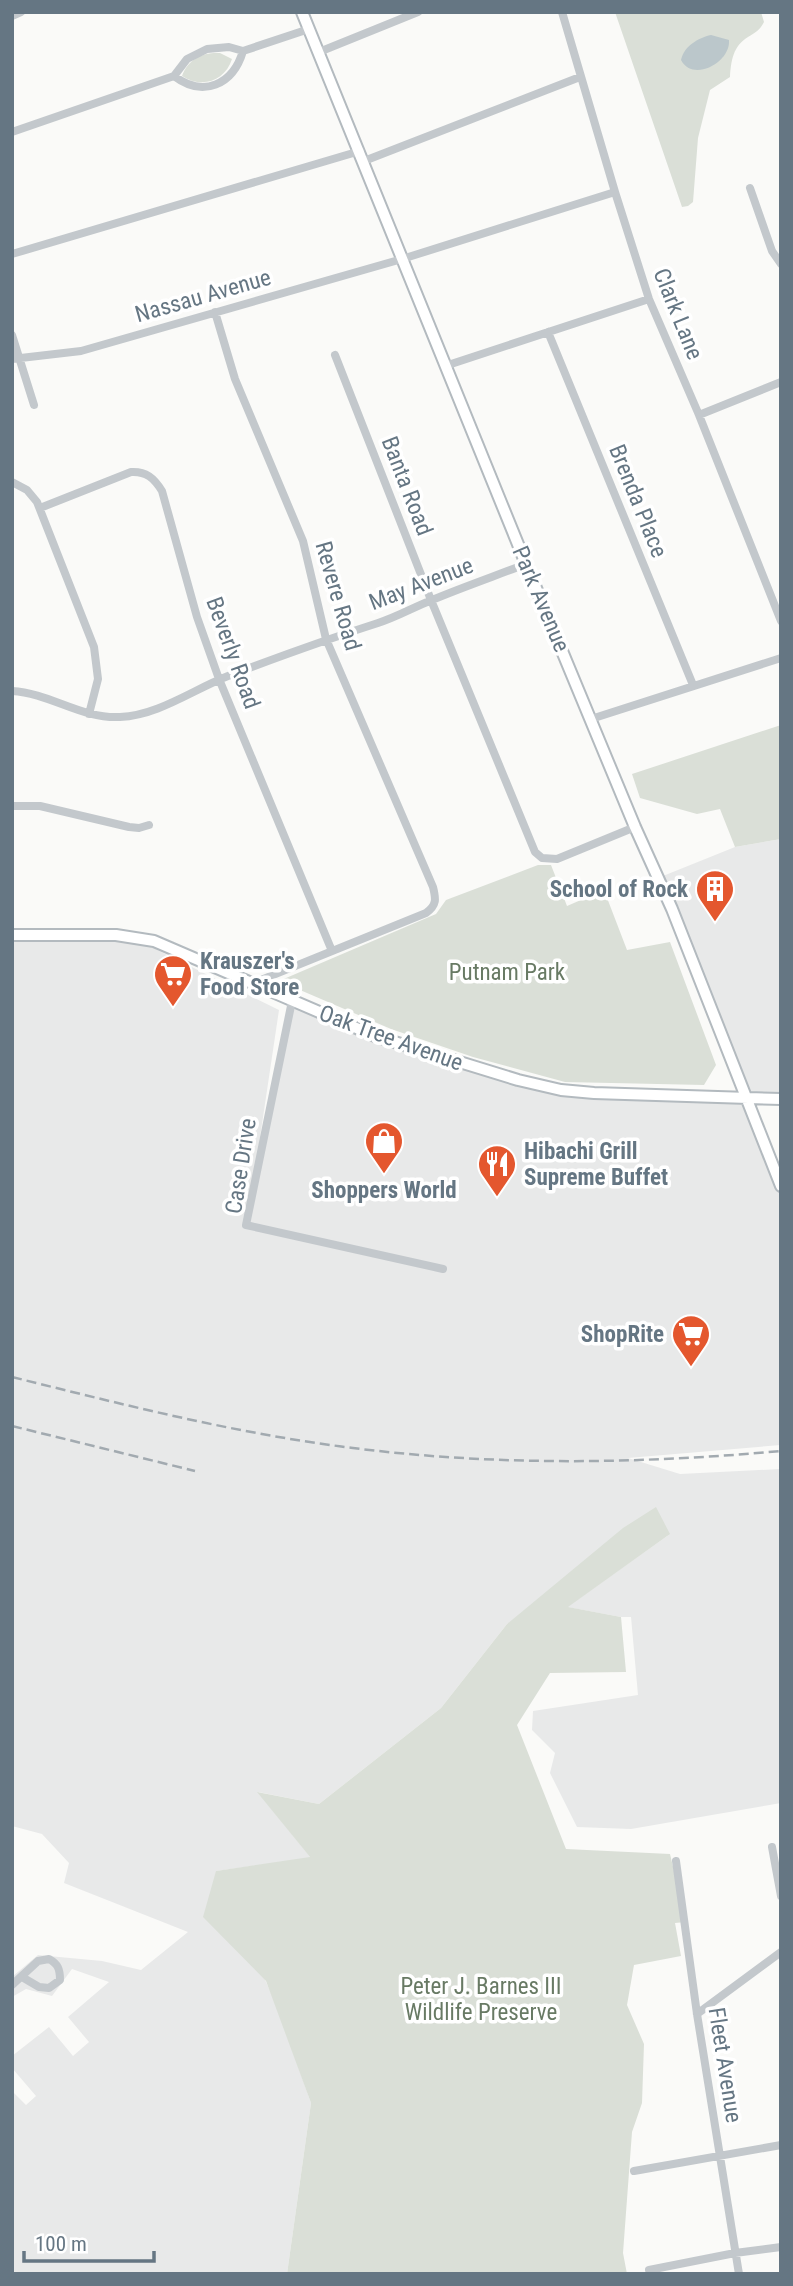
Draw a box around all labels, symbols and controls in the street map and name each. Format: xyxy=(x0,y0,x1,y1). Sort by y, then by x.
street label: Nassau Avenue xyxy=(132,264,274,328)
street label: Clark Lane xyxy=(648,264,708,364)
street label: Banta Road xyxy=(376,433,438,539)
street label: Brenda Place xyxy=(603,441,673,561)
street label: Revere Road xyxy=(310,538,366,654)
street label: Park Avenue xyxy=(507,542,575,656)
street label: May Avenue xyxy=(365,552,477,616)
street label: Beverly Road xyxy=(200,593,266,713)
building icon: School of Rock xyxy=(694,868,736,923)
place label: School of Rock xyxy=(550,876,689,903)
place label: Krauszer's Food Store xyxy=(200,948,299,1001)
supermarket icon: Krauszer's Food Store xyxy=(152,953,194,1008)
park label: Putnam Park xyxy=(449,959,566,986)
street label: Oak Tree Avenue xyxy=(315,999,467,1077)
street label: Case Drive xyxy=(220,1116,262,1216)
shop icon: Shoppers World xyxy=(363,1120,405,1175)
place label: Hibachi Grill Supreme Buffet xyxy=(524,1138,668,1191)
restaurant icon: Hibachi Grill Supreme Buffet xyxy=(476,1143,518,1198)
place label: Shoppers World xyxy=(311,1177,457,1204)
supermarket icon: ShopRite xyxy=(670,1313,712,1368)
place label: ShopRite xyxy=(581,1321,664,1348)
park label: Peter J. Barnes III Wildlife Preserve xyxy=(400,1973,562,2026)
street label: Fleet Avenue xyxy=(703,2006,747,2124)
scale bar xyxy=(24,2220,154,2264)
text: 100 m xyxy=(35,2232,87,2256)

